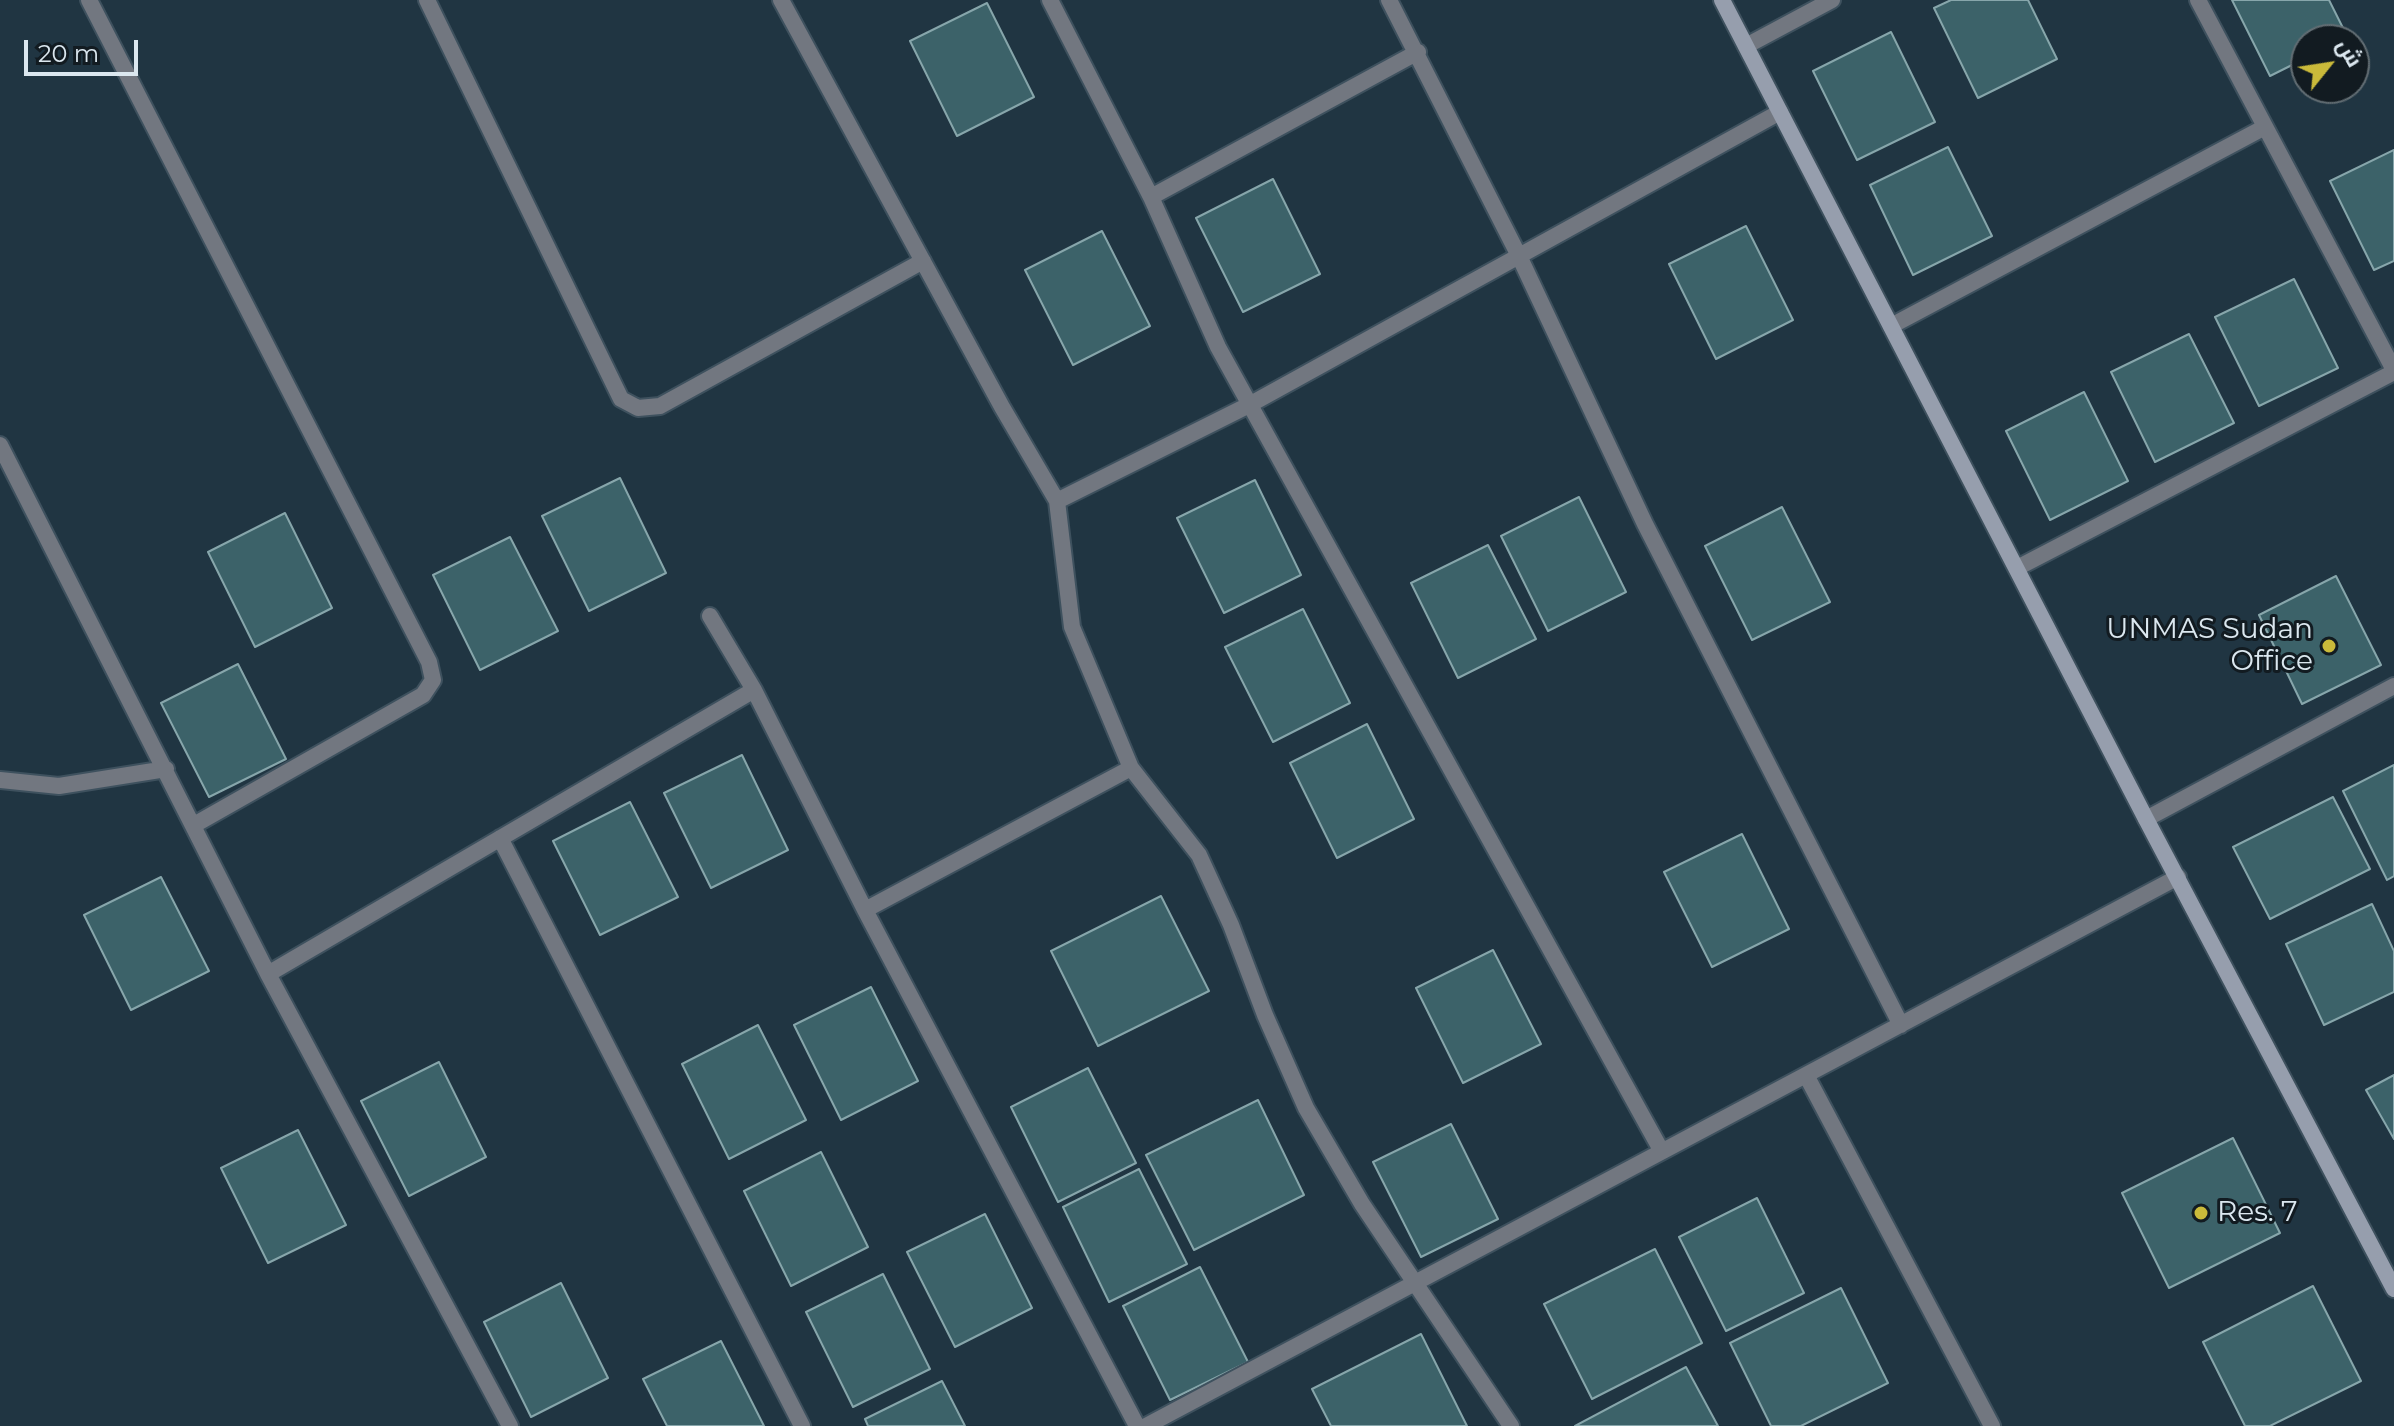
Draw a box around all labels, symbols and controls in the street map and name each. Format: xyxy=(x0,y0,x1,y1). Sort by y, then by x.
scale bar xyxy=(28,24,142,74)
north arrow xyxy=(2290,24,2370,104)
text: ش xyxy=(2331,34,2368,72)
text: 20 m xyxy=(38,39,99,68)
place label: UNMAS Sudan Office xyxy=(2106,613,2313,679)
marker: UNMAS Sudan Office xyxy=(2320,637,2338,655)
place label: Res. 7 xyxy=(2217,1196,2298,1230)
marker: Res. 7 xyxy=(2192,1204,2210,1222)

